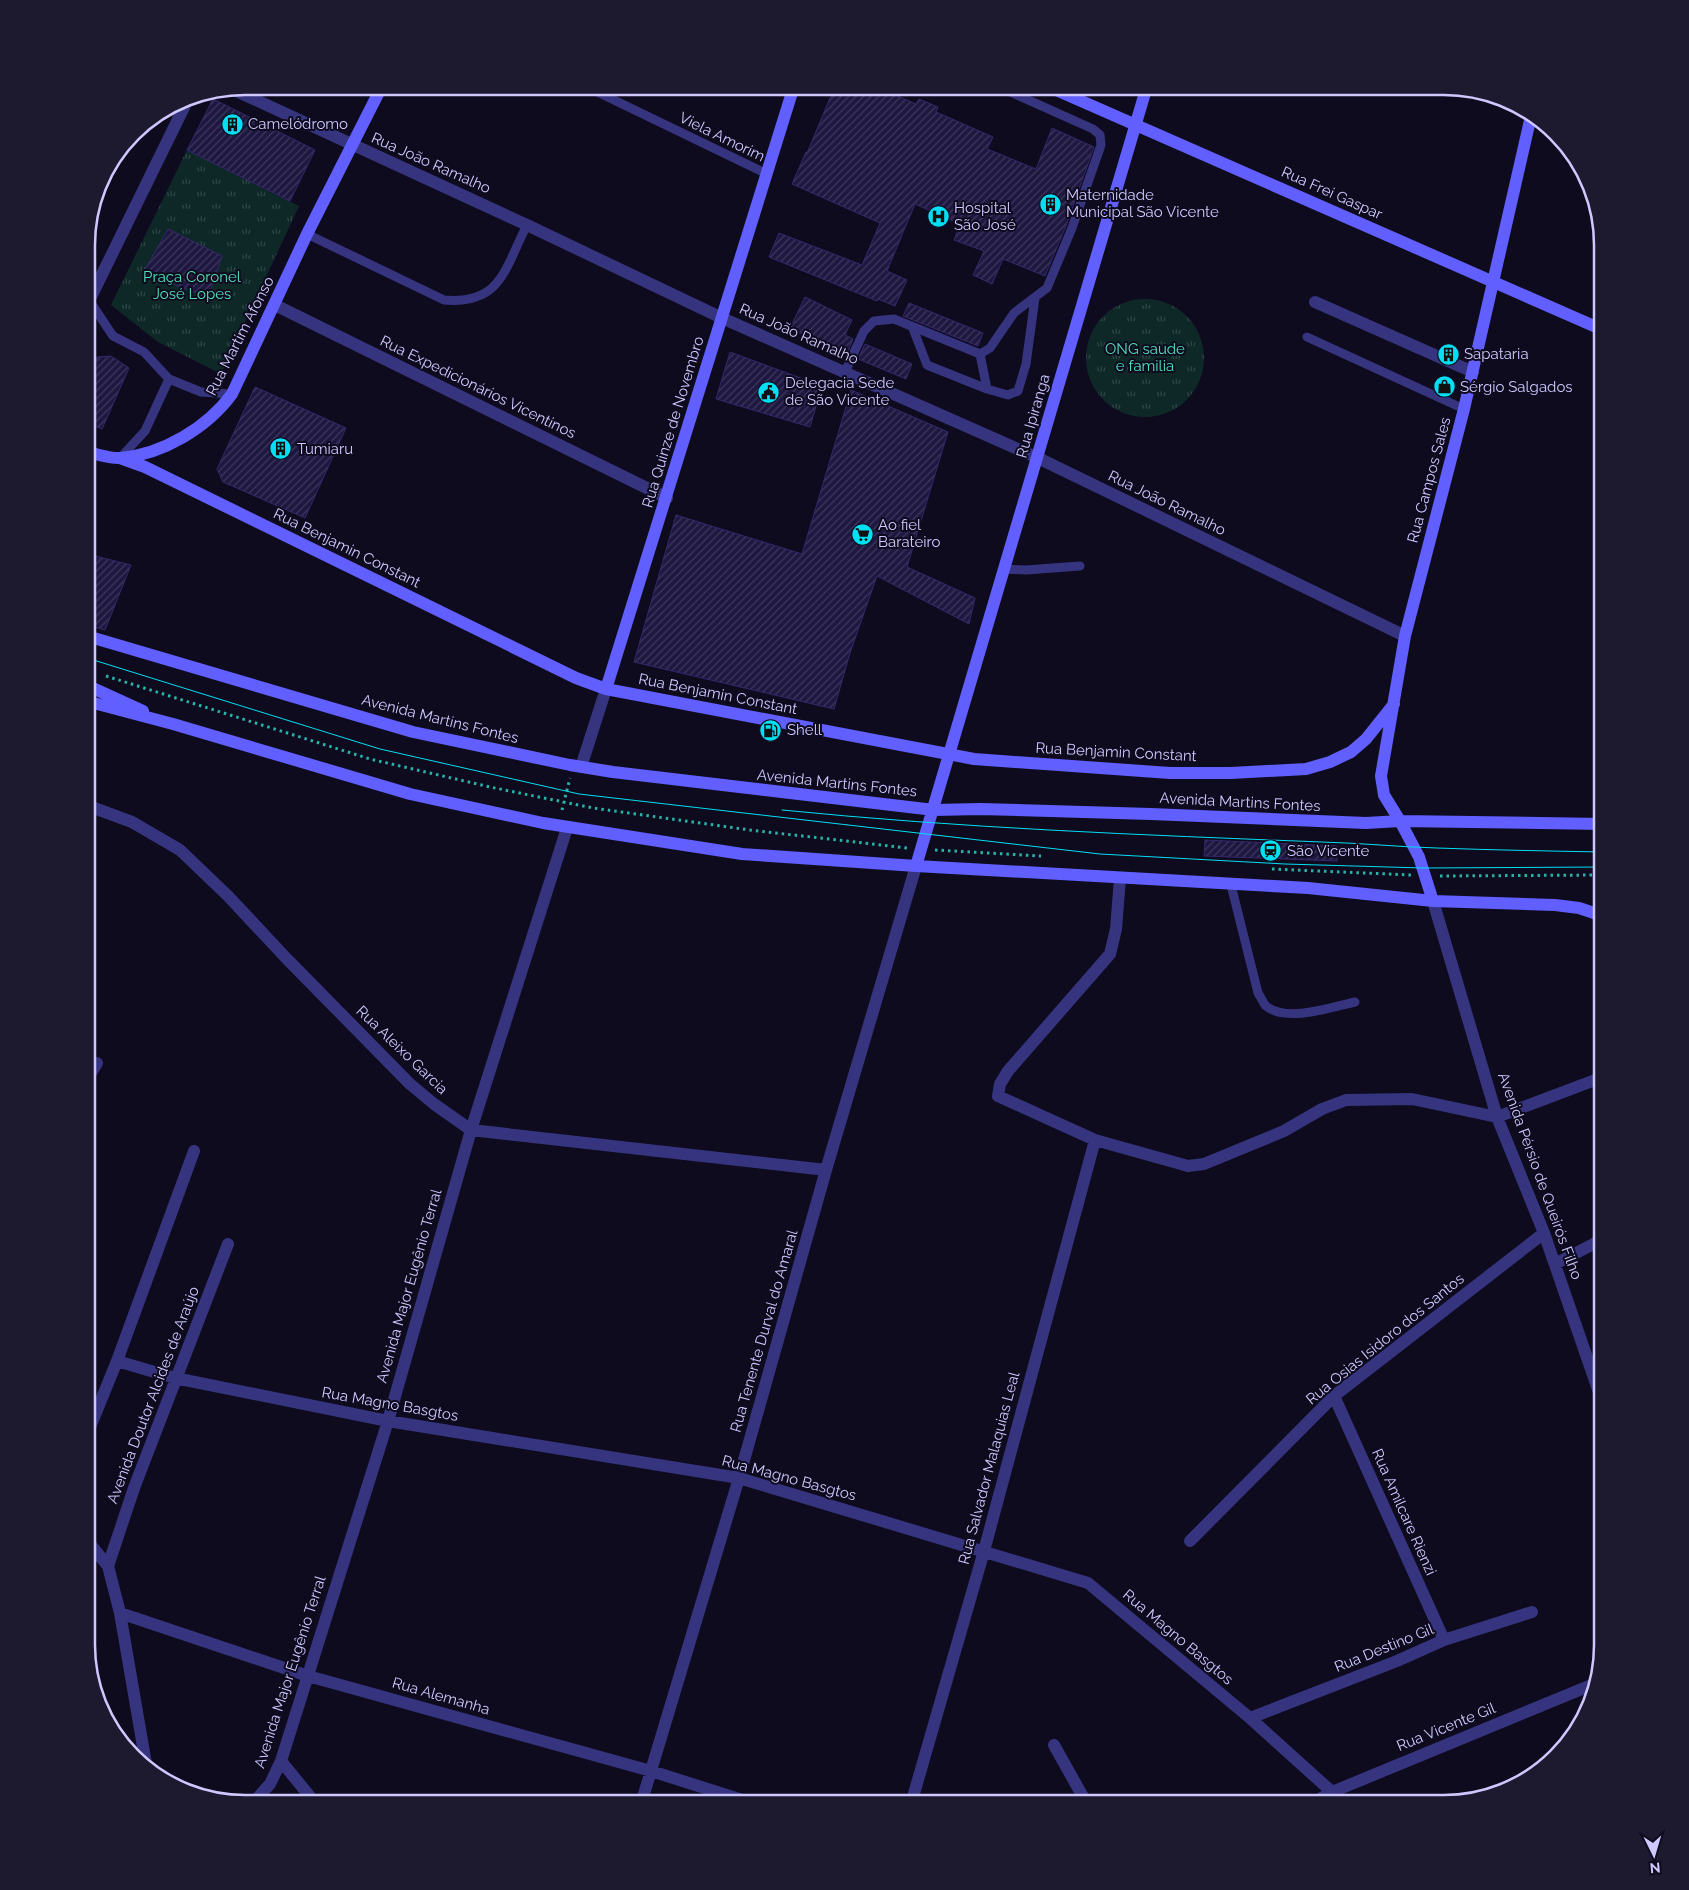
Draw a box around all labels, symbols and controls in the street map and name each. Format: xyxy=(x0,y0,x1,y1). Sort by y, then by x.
street label: Viela Amorim xyxy=(676,109,768,165)
building icon: Camelódromo xyxy=(220,112,244,136)
place label: Camelódromo xyxy=(248,115,348,133)
street label: Rua João Ramalho xyxy=(369,129,494,197)
street label: Rua Frei Gaspar xyxy=(1279,163,1386,224)
place label: Maternidade Municipal São Vicente xyxy=(1066,186,1219,221)
building icon: Maternidade Municipal São Vicente xyxy=(1038,192,1062,216)
place label: Hospital São José xyxy=(954,199,1016,234)
hospital icon: Hospital São José xyxy=(926,205,950,229)
park label: Praça Coronel José Lopes xyxy=(143,268,242,303)
street label: Rua Martim Afonso xyxy=(202,273,278,398)
street label: Rua João Ramalho xyxy=(737,300,862,368)
street label: Rua Expedicionários Vicentinos xyxy=(377,332,579,442)
street label: Rua Quinze de Novembro xyxy=(638,334,708,510)
park label: ONG saude e familia xyxy=(1105,340,1185,375)
building icon: Sapataria xyxy=(1436,342,1460,366)
place label: Sapataria xyxy=(1464,345,1529,363)
street label: Rua Ipiranga xyxy=(1012,372,1054,460)
place label: Delegacia Sede de São Vicente xyxy=(785,374,895,409)
shop icon: Sérgio Salgados xyxy=(1432,375,1456,399)
place label: Sérgio Salgados xyxy=(1460,378,1573,396)
public building icon: Delegacia Sede de São Vicente xyxy=(757,380,781,404)
street label: Rua Campos Sales xyxy=(1404,415,1454,545)
building icon: Tumiaru xyxy=(269,437,293,461)
place label: Tumiaru xyxy=(297,440,353,458)
street label: Rua João Ramalho xyxy=(1105,467,1229,539)
street label: Rua Benjamin Constant xyxy=(271,505,423,591)
place label: Ao fiel Barateiro xyxy=(878,516,941,551)
supermarket icon: Ao fiel Barateiro xyxy=(850,522,874,546)
street label: Rua Benjamin Constant xyxy=(637,670,799,718)
street label: Avenida Martins Fontes xyxy=(360,691,520,747)
fuel station icon: Shell xyxy=(759,718,783,742)
place label: Shell xyxy=(787,721,823,739)
street label: Rua Benjamin Constant xyxy=(1035,739,1197,765)
street label: Avenida Martins Fontes xyxy=(756,766,918,800)
street label: Avenida Martins Fontes xyxy=(1159,789,1321,815)
station icon: São Vicente xyxy=(1259,839,1283,863)
place label: São Vicente xyxy=(1287,842,1370,860)
street label: Rua Aleixo Garcia xyxy=(353,1002,451,1098)
street label: Avenida Pérsio de Queirós Filho xyxy=(1494,1070,1586,1282)
street label: Avenida Major Eugênio Terral xyxy=(373,1186,446,1385)
street label: Rua Tenente Durval do Amaral xyxy=(726,1227,802,1434)
street label: Rua Osias Isidoro dos Santos xyxy=(1302,1270,1468,1408)
street label: Avenida Doutor Alcides de Araújo xyxy=(103,1284,203,1506)
street label: Rua Salvador Malaquias Leal xyxy=(955,1369,1024,1566)
street label: Rua Magno Basgtos xyxy=(320,1383,460,1425)
street label: Rua Amilcare Rienzi xyxy=(1368,1446,1440,1578)
street label: Rua Magno Basgtos xyxy=(720,1451,858,1505)
street label: Avenida Major Eugênio Terral xyxy=(250,1573,330,1770)
street label: Rua Magno Basgtos xyxy=(1119,1586,1237,1688)
street label: Rua Destino Gil xyxy=(1332,1620,1437,1676)
street label: Rua Alemanha xyxy=(390,1673,492,1719)
street label: Rua Vicente Gil xyxy=(1394,1699,1499,1755)
north arrow xyxy=(1629,1830,1679,1880)
text: N xyxy=(1649,1860,1661,1876)

